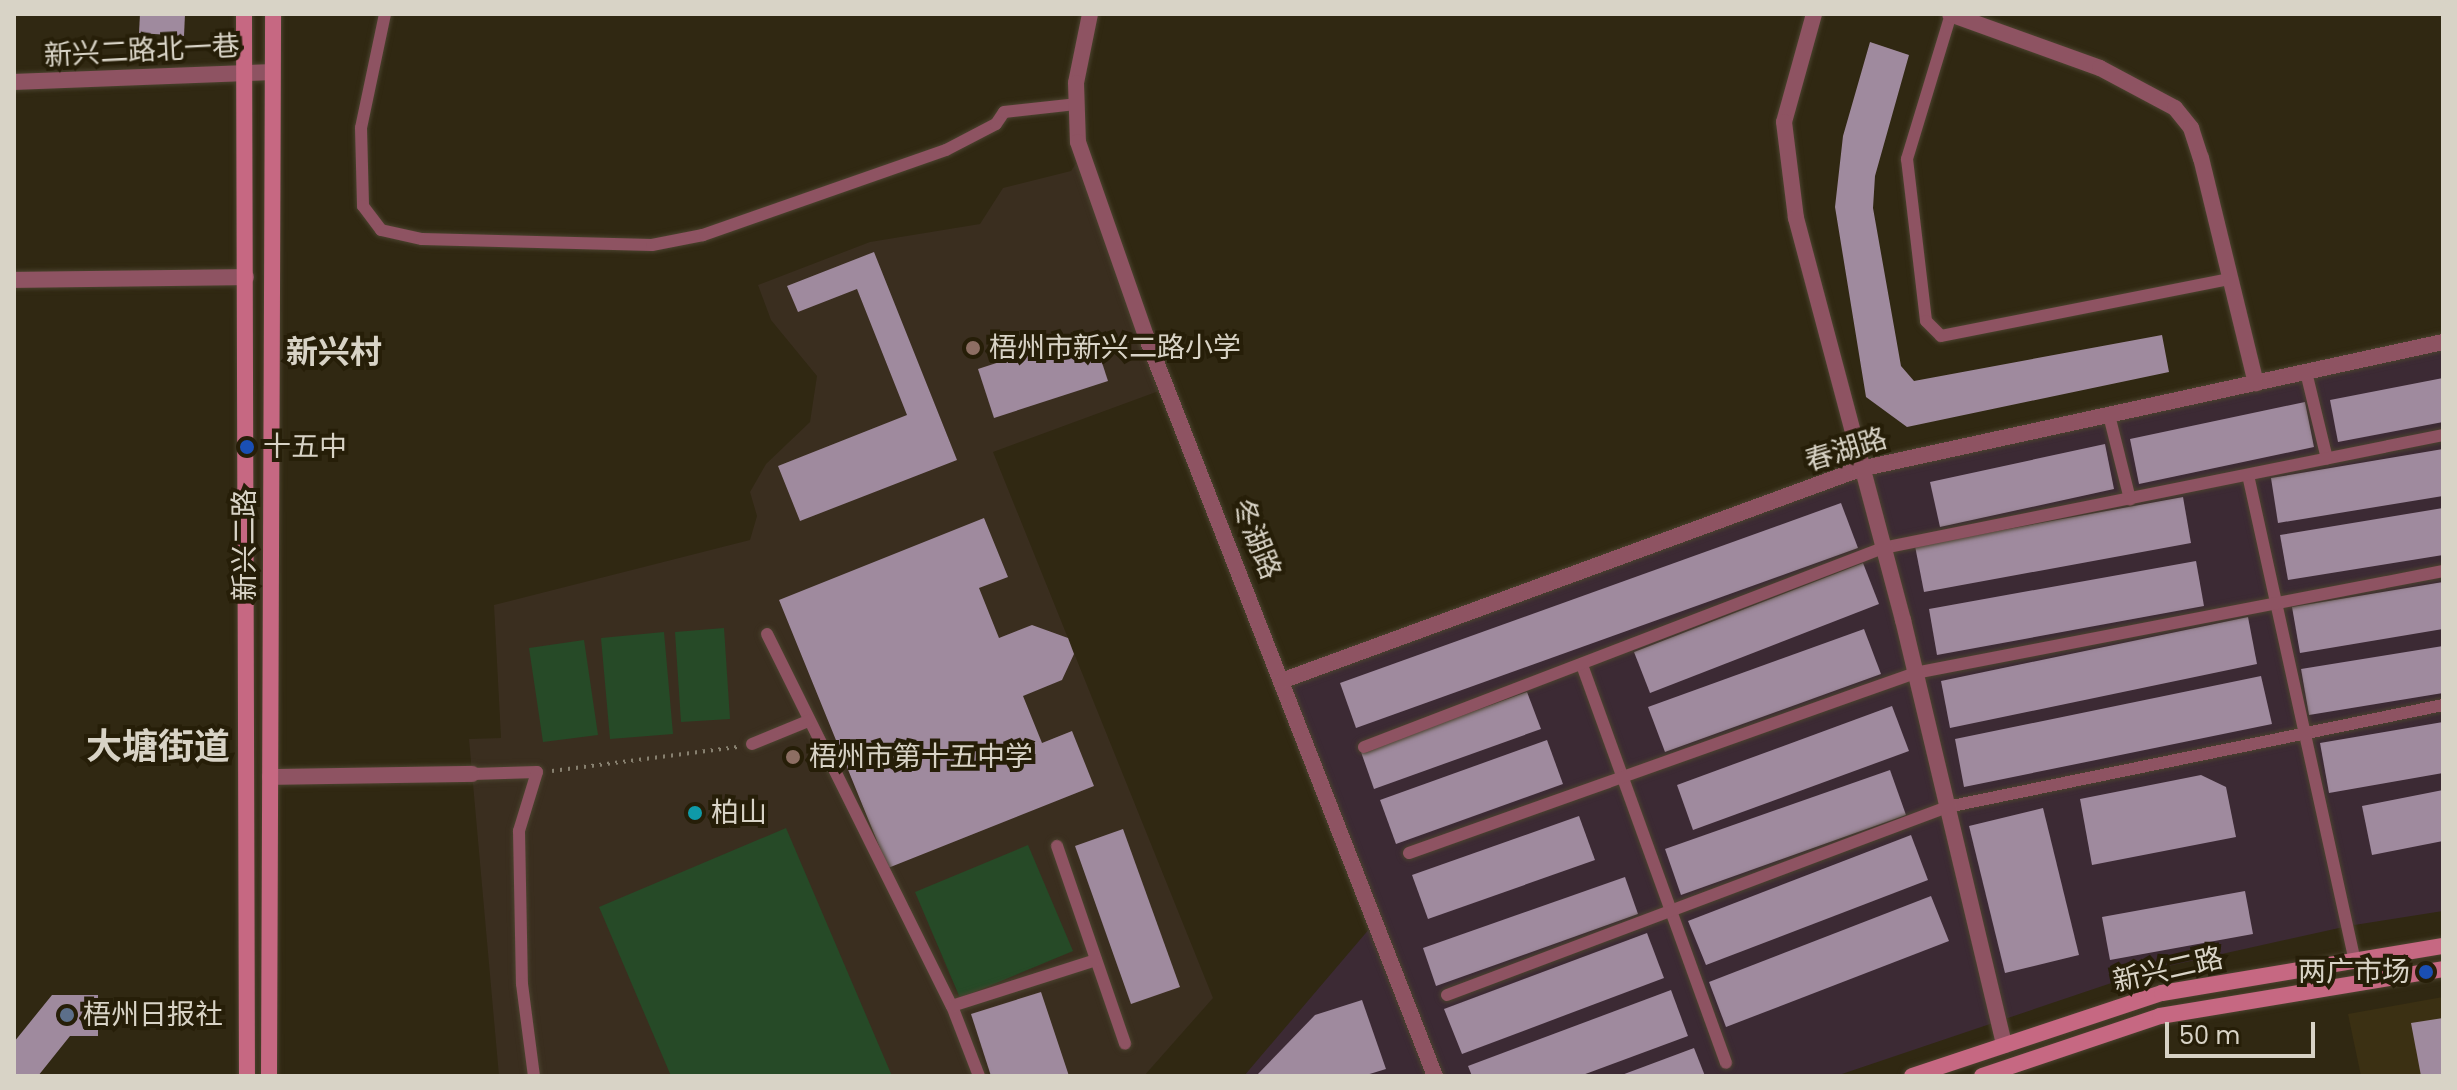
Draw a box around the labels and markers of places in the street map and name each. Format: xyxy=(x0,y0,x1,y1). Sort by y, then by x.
place label: 梧州市新兴二路小学 xyxy=(989,331,1241,365)
marker: 梧州市新兴二路小学 xyxy=(964,339,982,357)
place label: 十五中 xyxy=(263,430,347,464)
marker: 十五中 xyxy=(238,438,256,456)
place label: 梧州市第十五中学 xyxy=(809,740,1033,774)
marker: 梧州市第十五中学 xyxy=(784,748,802,766)
place label: 柏山 xyxy=(711,796,767,830)
marker: 柏山 xyxy=(686,804,704,822)
place label: 两广市场 xyxy=(2298,955,2410,989)
marker: 两广市场 xyxy=(2417,963,2435,981)
place label: 梧州日报社 xyxy=(83,998,223,1032)
marker: 梧州日报社 xyxy=(58,1006,76,1024)

